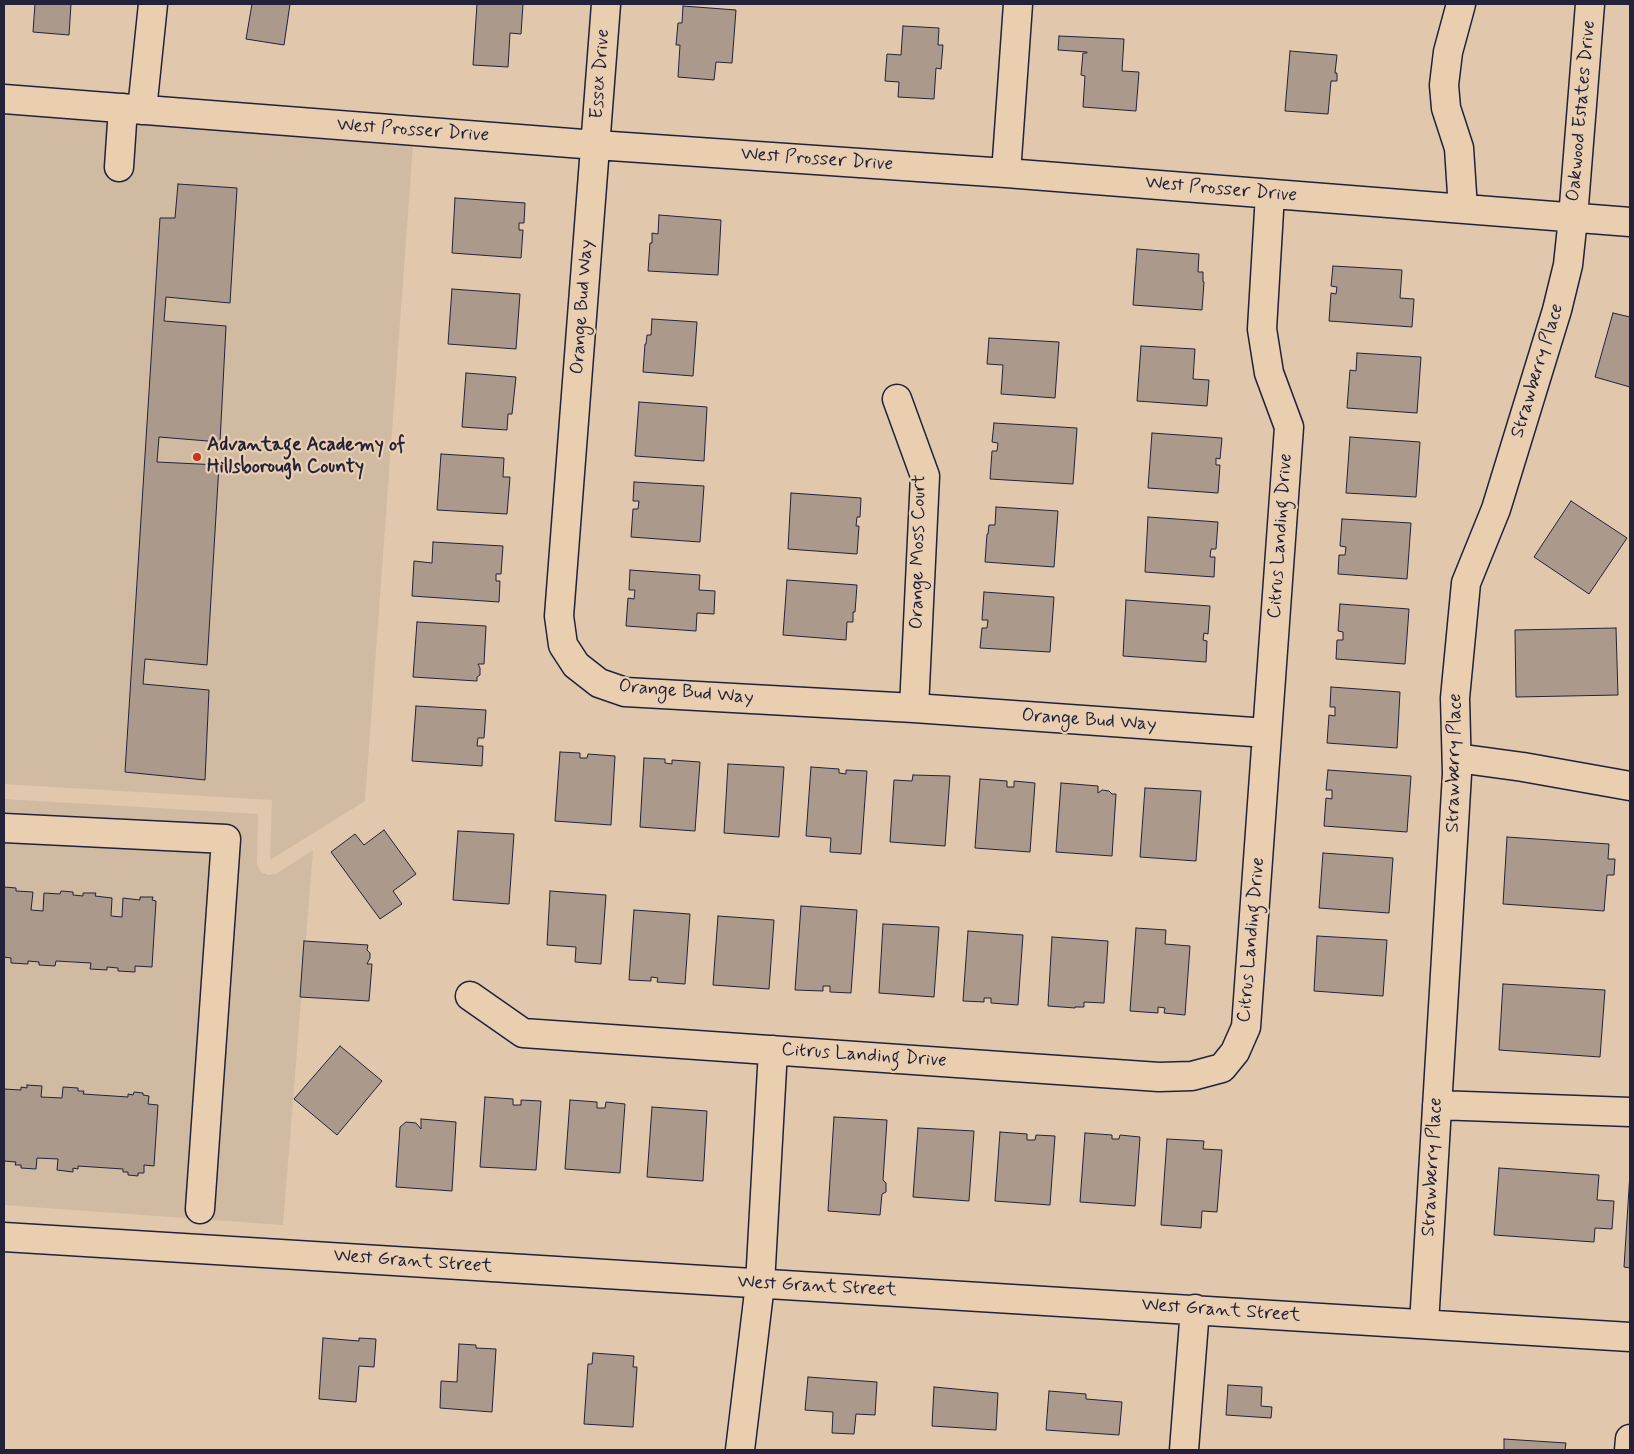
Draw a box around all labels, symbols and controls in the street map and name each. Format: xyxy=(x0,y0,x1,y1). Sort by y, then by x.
street label: Oakwood Estates Drive xyxy=(1563,19,1601,203)
street label: Essex Drive xyxy=(586,28,616,120)
street label: West Prosser Drive xyxy=(336,114,490,148)
street label: West Prosser Drive xyxy=(740,143,894,177)
street label: West Prosser Drive xyxy=(1144,172,1298,208)
street label: Orange Bud Way xyxy=(567,239,599,375)
street label: Strawberry Place xyxy=(1507,301,1569,441)
place label: Advantage Academy of Hillsborough County xyxy=(207,435,405,479)
marker: Advantage Academy of Hillsborough County xyxy=(191,451,203,463)
street label: Citrus Landing Drive xyxy=(1264,453,1298,619)
street label: Orange Moss Court xyxy=(906,474,932,630)
street label: Orange Bud Way xyxy=(618,676,754,710)
street label: Strawberry Place xyxy=(1442,693,1468,833)
street label: Orange Bud Way xyxy=(1021,705,1157,737)
street label: Citrus Landing Drive xyxy=(1233,856,1271,1024)
street label: Citrus Landing Drive xyxy=(781,1039,947,1073)
street label: Strawberry Place xyxy=(1418,1097,1448,1237)
street label: West Grant Street xyxy=(333,1245,493,1279)
street label: West Grant Street xyxy=(737,1271,897,1303)
street label: West Grant Street xyxy=(1141,1294,1301,1328)

